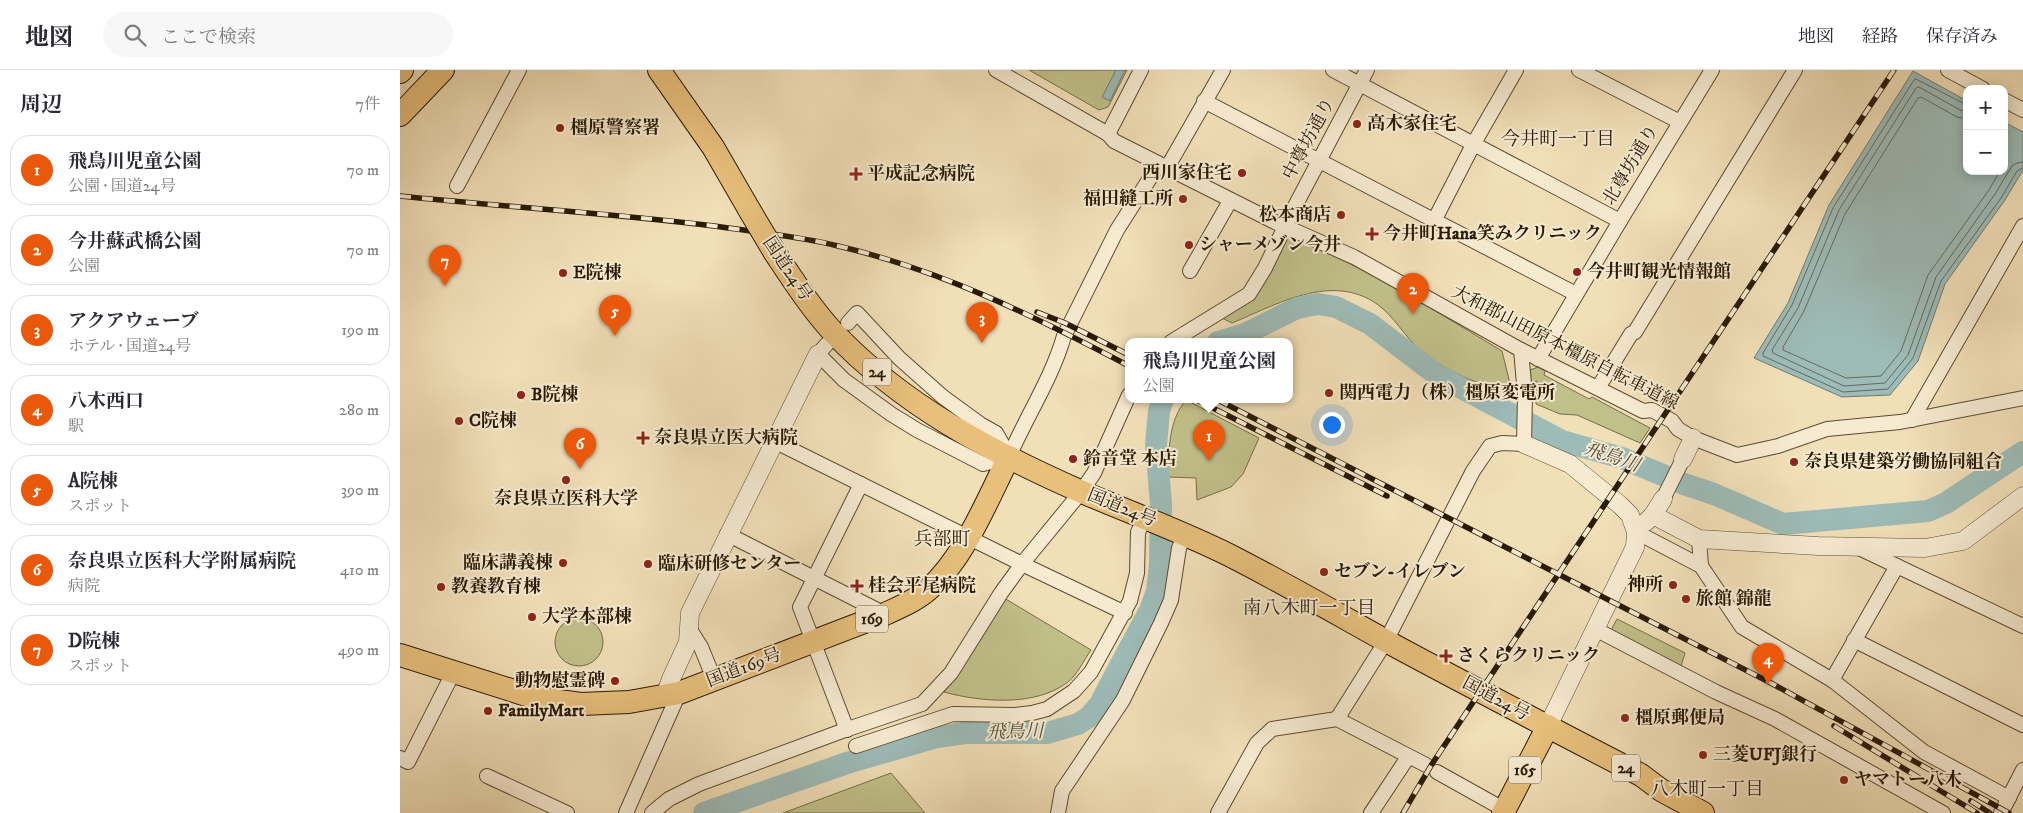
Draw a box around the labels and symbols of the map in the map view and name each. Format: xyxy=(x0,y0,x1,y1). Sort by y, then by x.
street label: 中尊坊通り xyxy=(1278,94,1340,184)
place label: 高木家住宅 xyxy=(1367,113,1457,135)
place label: 橿原警察署 xyxy=(570,117,660,139)
marker: 高木家住宅 xyxy=(1351,118,1363,130)
street label: 北尊坊通り xyxy=(1598,121,1664,209)
marker: 橿原警察署 xyxy=(554,122,566,134)
district label: 今井町一丁目 xyxy=(1501,128,1615,151)
place label: 西川家住宅 xyxy=(1142,162,1232,184)
place label: 平成記念病院 xyxy=(867,163,975,185)
marker: 平成記念病院 xyxy=(849,167,863,181)
marker: 西川家住宅 xyxy=(1236,167,1248,179)
place label: 福田縫工所 xyxy=(1083,188,1173,210)
marker: 福田縫工所 xyxy=(1177,193,1189,205)
place label: 松本商店 xyxy=(1259,204,1331,226)
marker: 松本商店 xyxy=(1335,209,1347,221)
place label: 今井町Hana笑みクリニック xyxy=(1383,223,1602,245)
marker: 今井町Hana笑みクリニック xyxy=(1365,227,1379,241)
street label: 国道24号 xyxy=(757,232,817,306)
place label: シャーメゾン今井 xyxy=(1199,234,1341,256)
marker: シャーメゾン今井 xyxy=(1183,239,1195,251)
pin: 7 xyxy=(429,245,461,286)
place label: 今井町観光情報館 xyxy=(1587,261,1731,283)
place label: E院棟 xyxy=(573,262,622,284)
marker: 今井町観光情報館 xyxy=(1571,266,1583,278)
marker: E院棟 xyxy=(557,267,569,279)
pin: 2 xyxy=(1397,273,1429,314)
street label: 大和郡山田原本橿原自転車道線 xyxy=(1448,281,1682,415)
pin: 5 xyxy=(599,295,631,336)
pin: 3 xyxy=(966,302,998,343)
road number: 24 xyxy=(863,358,891,386)
place label: 関西電力（株）橿原変電所 xyxy=(1339,382,1555,404)
place label: B院棟 xyxy=(531,384,578,406)
marker: 関西電力（株）橿原変電所 xyxy=(1323,387,1335,399)
marker: B院棟 xyxy=(515,389,527,401)
place label: C院棟 xyxy=(469,410,517,432)
your location xyxy=(1319,412,1345,438)
marker: C院棟 xyxy=(453,415,465,427)
pin: 1 xyxy=(1193,420,1225,461)
place label: 奈良県立医大病院 xyxy=(654,427,798,449)
pin: 6 xyxy=(564,428,596,469)
marker: 奈良県立医大病院 xyxy=(636,431,650,445)
water label: 飛鳥川 xyxy=(1581,437,1645,478)
place label: 鈴音堂 本店 xyxy=(1083,448,1177,470)
place label: 奈良県建築労働協同組合 xyxy=(1804,451,2002,473)
marker: 鈴音堂 本店 xyxy=(1067,453,1079,465)
marker: 奈良県建築労働協同組合 xyxy=(1788,456,1800,468)
marker: 奈良県立医科大学 xyxy=(560,474,572,486)
street label: 国道24号 xyxy=(1084,484,1160,532)
place label: 奈良県立医科大学 xyxy=(494,488,638,510)
district label: 兵部町 xyxy=(913,528,971,551)
place label: 臨床講義棟 xyxy=(463,552,553,574)
place label: 臨床研修センター xyxy=(658,553,801,575)
marker: 臨床講義棟 xyxy=(557,557,569,569)
marker: 臨床研修センター xyxy=(642,558,654,570)
place label: セブン-イレブン xyxy=(1334,561,1466,583)
marker: セブン-イレブン xyxy=(1318,566,1330,578)
place label: 神所 xyxy=(1627,574,1663,596)
place label: 桂会平尾病院 xyxy=(868,575,976,597)
place label: 教養教育棟 xyxy=(451,576,541,598)
marker: 桂会平尾病院 xyxy=(850,579,864,593)
marker: 神所 xyxy=(1667,579,1679,591)
marker: 教養教育棟 xyxy=(435,581,447,593)
place label: 旅館 錦龍 xyxy=(1695,588,1772,610)
marker: 旅館 錦龍 xyxy=(1680,593,1692,605)
district label: 南八木町一丁目 xyxy=(1242,597,1376,620)
place label: 大学本部棟 xyxy=(542,606,632,628)
road number: 169 xyxy=(856,606,888,632)
marker: 大学本部棟 xyxy=(526,611,538,623)
pin: 4 xyxy=(1752,643,1784,684)
street label: 国道169号 xyxy=(703,644,785,692)
place label: さくらクリニック xyxy=(1457,645,1600,667)
marker: さくらクリニック xyxy=(1439,649,1453,663)
place label: 動物慰霊碑 xyxy=(515,670,605,692)
street label: 国道24号 xyxy=(1459,672,1533,726)
marker: 動物慰霊碑 xyxy=(609,675,621,687)
place label: FamilyMart xyxy=(498,700,584,722)
marker: FamilyMart xyxy=(482,705,494,717)
place label: 橿原郵便局 xyxy=(1635,707,1725,729)
marker: 橿原郵便局 xyxy=(1619,712,1631,724)
water label: 飛鳥川 xyxy=(986,720,1046,744)
place label: 三菱UFJ銀行 xyxy=(1713,744,1817,766)
marker: 三菱UFJ銀行 xyxy=(1697,749,1709,761)
road number: 24 xyxy=(1612,754,1640,781)
road number: 165 xyxy=(1509,756,1541,784)
place label: ヤマトー八木 xyxy=(1854,769,1962,791)
marker: ヤマトー八木 xyxy=(1838,774,1850,786)
district label: 八木町一丁目 xyxy=(1650,778,1764,801)

